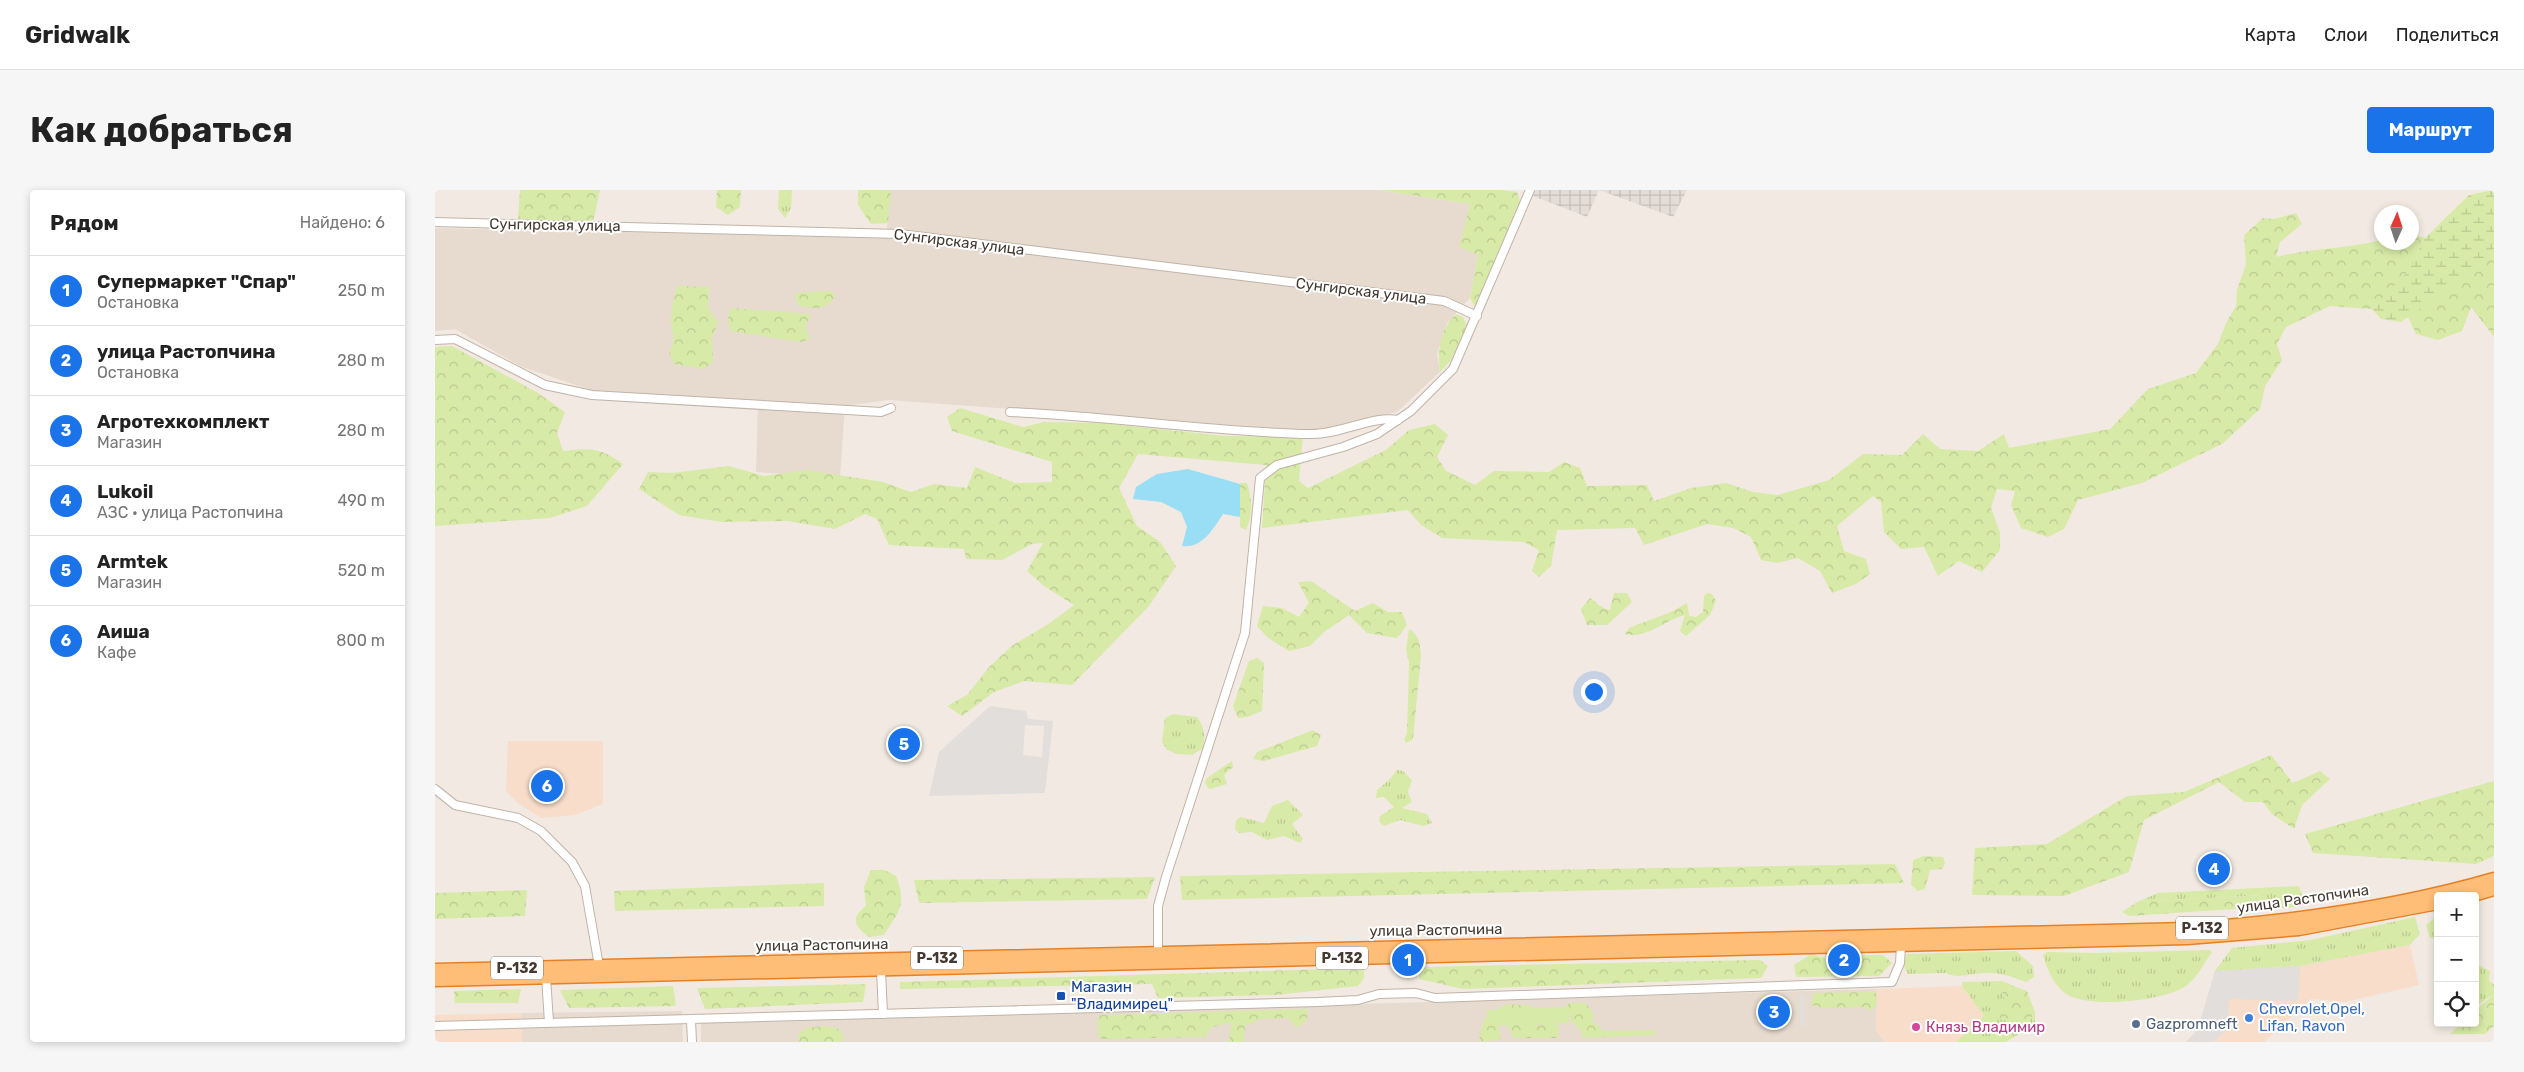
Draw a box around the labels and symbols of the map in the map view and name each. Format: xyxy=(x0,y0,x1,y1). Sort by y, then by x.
north arrow xyxy=(2374,205,2419,250)
street label: Сунгирская улица xyxy=(489,215,621,235)
street label: Сунгирская улица xyxy=(893,225,1025,259)
street label: Сунгирская улица xyxy=(1295,274,1427,308)
your location xyxy=(1581,679,1607,705)
pin: 5 xyxy=(888,725,920,763)
pin: 6 xyxy=(531,767,563,805)
pin: 4 xyxy=(2198,850,2230,888)
street label: улица Растопчина xyxy=(2236,881,2370,917)
road number: Р-132 xyxy=(2176,916,2228,940)
street label: улица Растопчина xyxy=(1369,920,1503,940)
street label: улица Растопчина xyxy=(755,935,889,955)
pin: 1 xyxy=(1392,941,1424,979)
pin: 2 xyxy=(1828,941,1860,979)
road number: Р-132 xyxy=(911,946,963,970)
road number: Р-132 xyxy=(1316,946,1368,970)
road number: Р-132 xyxy=(491,956,543,980)
place label: Магазин "Владимирец" xyxy=(1071,978,1173,1013)
marker: Магазин "Владимирец" xyxy=(1055,990,1067,1002)
pin: 3 xyxy=(1758,993,1790,1031)
place label: Chevrolet,Opel, Lifan, Ravon xyxy=(2259,1000,2365,1035)
marker: Chevrolet,Opel, Lifan, Ravon xyxy=(2243,1012,2255,1024)
place label: Gazpromneft xyxy=(2146,1015,2238,1033)
place label: Князь Владимир xyxy=(1926,1018,2045,1036)
marker: Gazpromneft xyxy=(2130,1018,2142,1030)
marker: Князь Владимир xyxy=(1910,1021,1922,1033)

